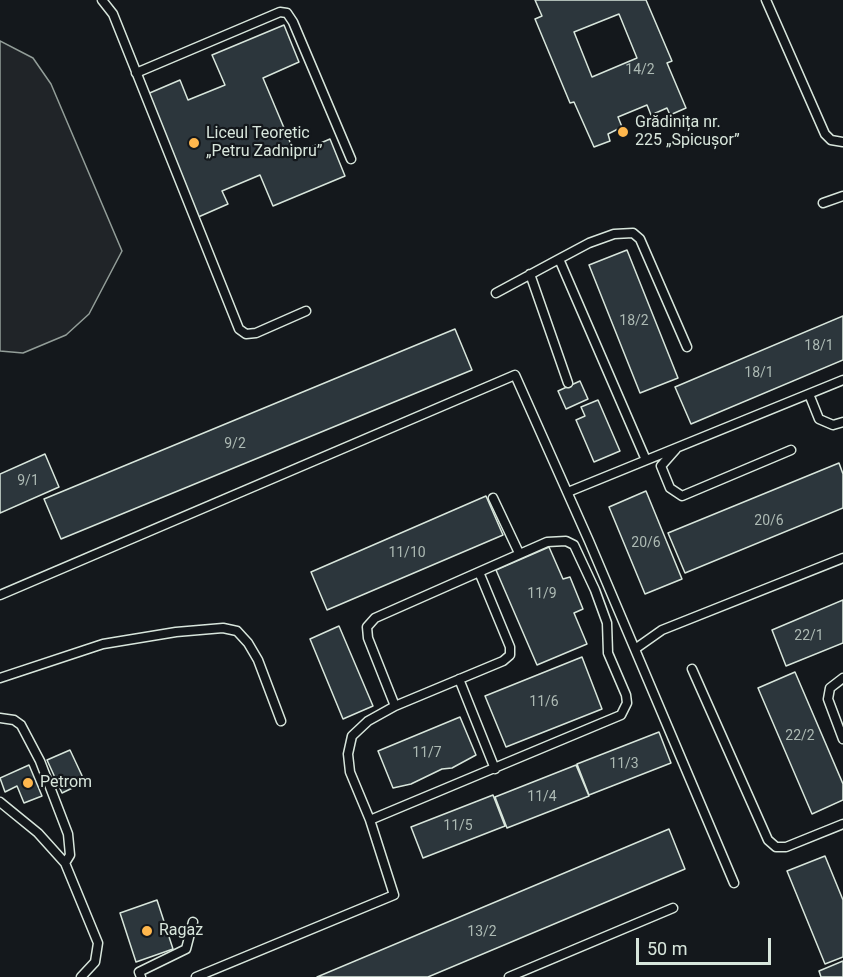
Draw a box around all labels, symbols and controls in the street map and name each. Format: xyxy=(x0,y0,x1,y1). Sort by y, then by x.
house number: 14/2 xyxy=(625,62,655,78)
place label: Grădinița nr. 225 „Spicușor” xyxy=(635,113,740,151)
place label: Liceul Teoretic „Petru Zadnipru” xyxy=(206,124,322,162)
marker: Grădinița nr. 225 „Spicușor” xyxy=(616,125,630,139)
marker: Liceul Teoretic „Petru Zadnipru” xyxy=(187,136,201,150)
house number: 18/2 xyxy=(619,313,649,329)
house number: 18/1 xyxy=(804,338,834,354)
house number: 18/1 xyxy=(744,365,774,381)
house number: 9/2 xyxy=(224,436,246,452)
house number: 9/1 xyxy=(17,473,39,489)
house number: 20/6 xyxy=(754,513,784,529)
house number: 20/6 xyxy=(631,535,661,551)
house number: 11/10 xyxy=(388,545,426,561)
house number: 11/9 xyxy=(527,586,557,602)
house number: 22/1 xyxy=(794,628,824,644)
house number: 11/6 xyxy=(529,694,559,710)
house number: 22/2 xyxy=(785,728,815,744)
house number: 11/7 xyxy=(412,745,442,761)
house number: 11/3 xyxy=(609,756,639,772)
place label: Petrom xyxy=(40,773,92,793)
marker: Petrom xyxy=(21,776,35,790)
house number: 11/4 xyxy=(527,789,557,805)
house number: 11/5 xyxy=(443,818,473,834)
place label: Ragaz xyxy=(159,921,203,941)
marker: Ragaz xyxy=(140,924,154,938)
house number: 13/2 xyxy=(467,924,497,940)
scale bar xyxy=(639,926,774,964)
text: 50 m xyxy=(647,938,687,959)

